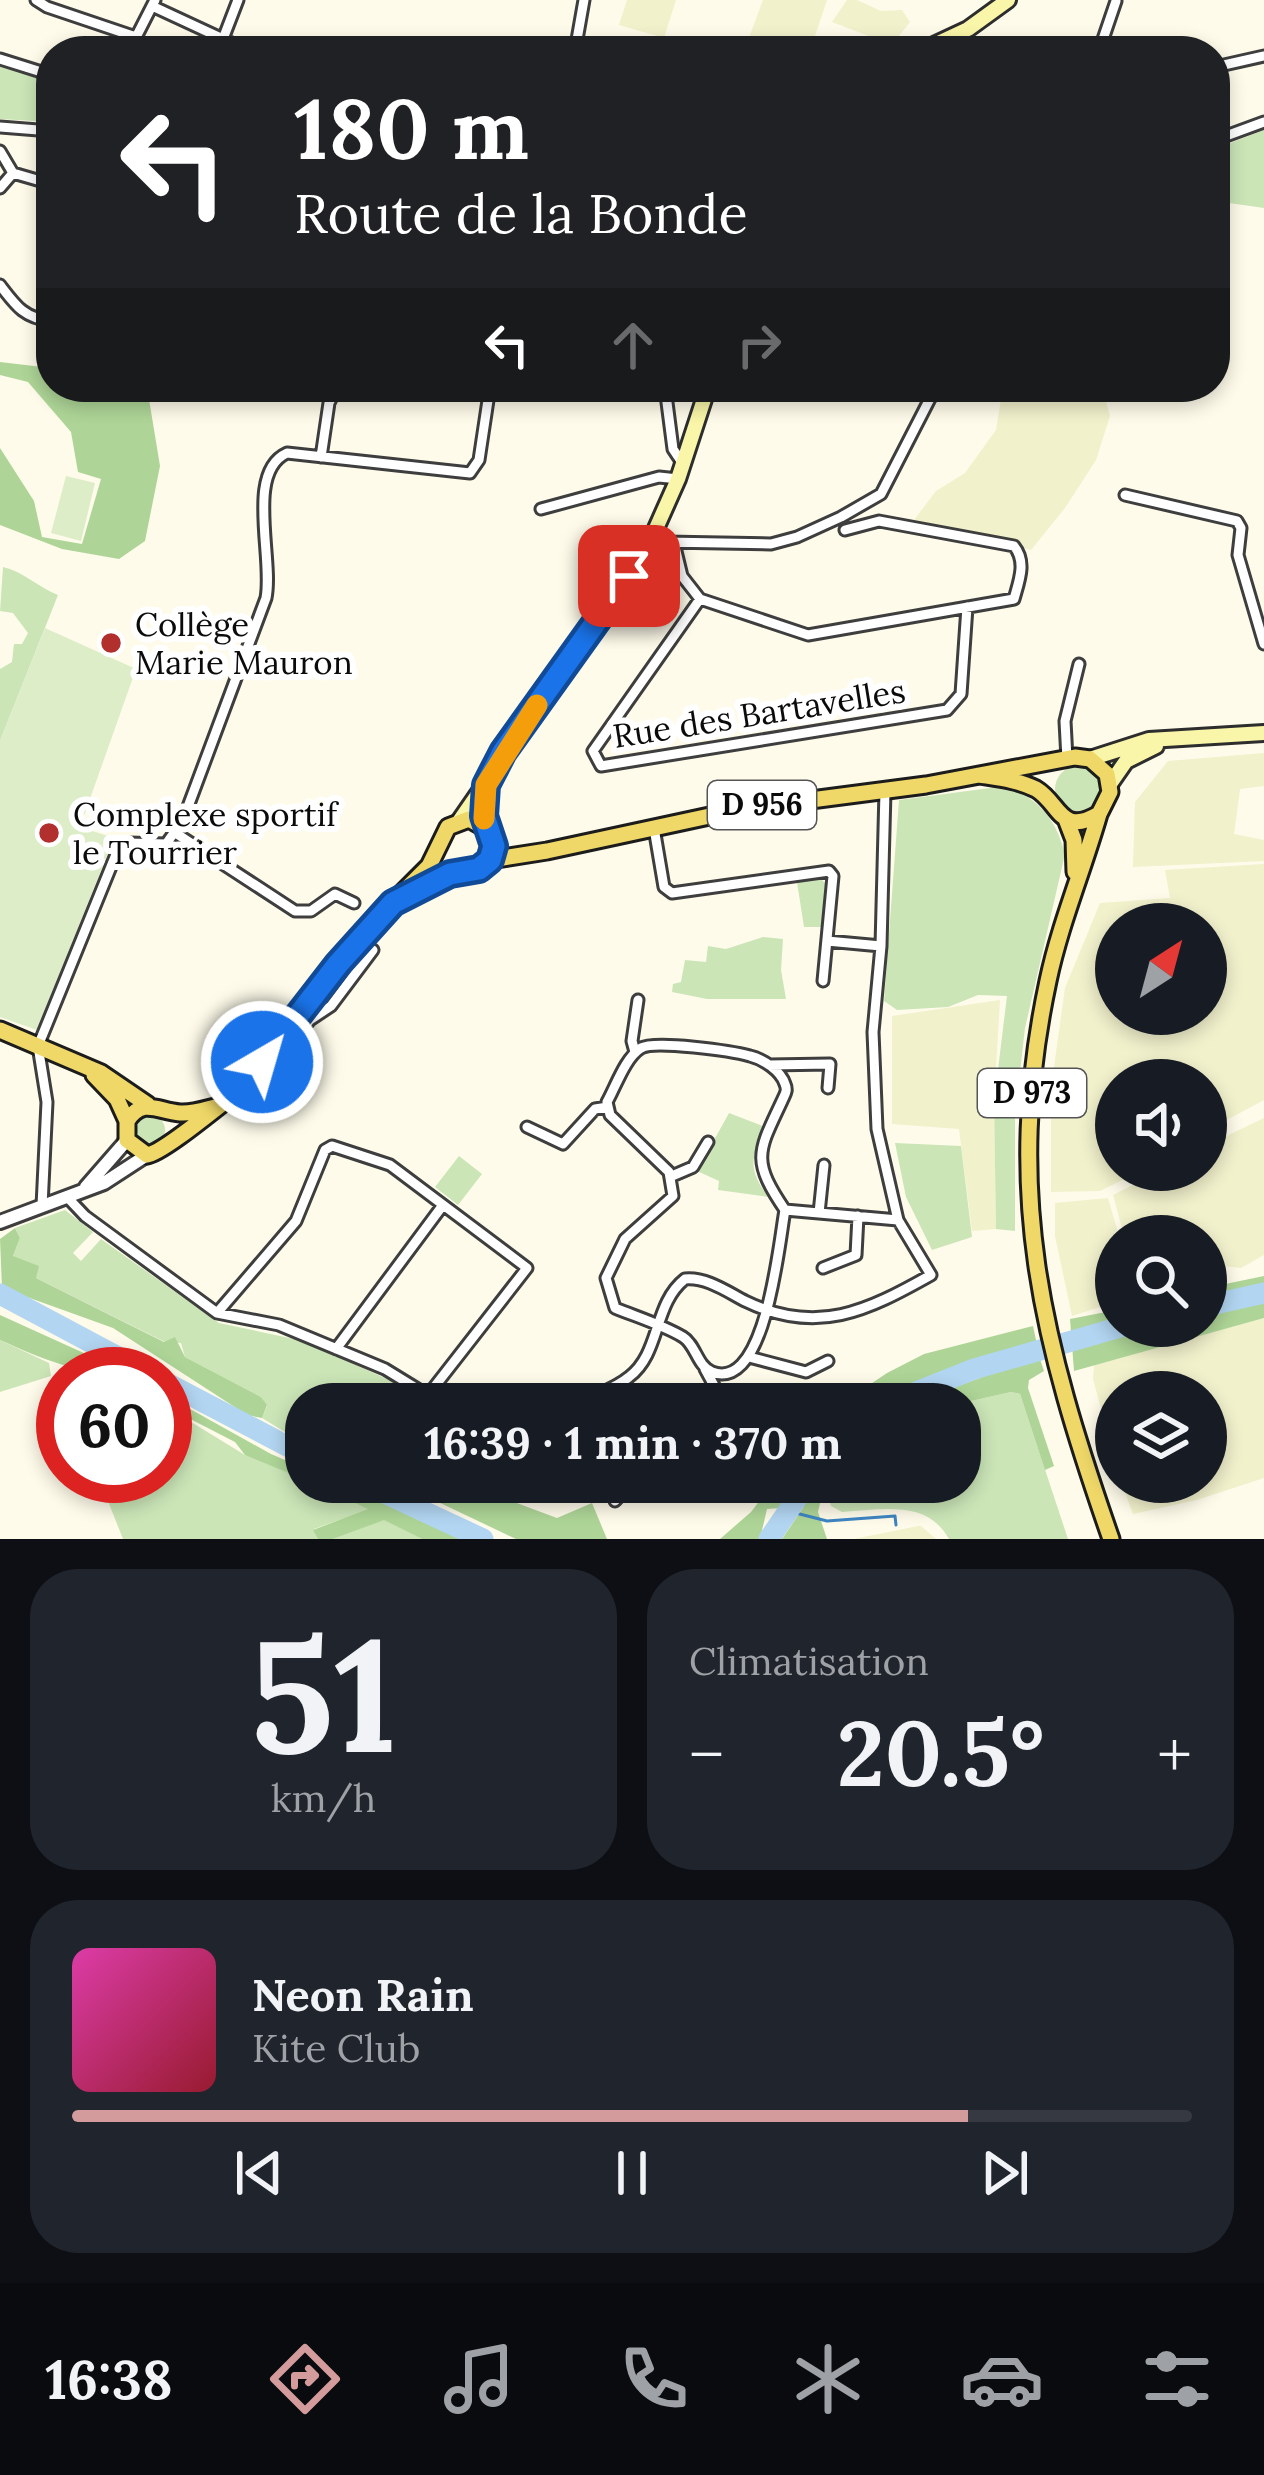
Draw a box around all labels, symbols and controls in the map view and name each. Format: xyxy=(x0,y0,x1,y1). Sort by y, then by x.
text: 180 m xyxy=(294,74,529,182)
icon: left xyxy=(96,84,252,240)
text: Route de la Bonde xyxy=(294,179,748,248)
icon: left xyxy=(474,312,540,378)
icon: ahead xyxy=(600,312,666,378)
icon: right xyxy=(726,312,792,378)
pin xyxy=(578,525,680,627)
icon: arrive xyxy=(596,543,662,609)
place label: Collège Marie Mauron xyxy=(135,603,353,683)
marker: Collège Marie Mauron xyxy=(98,630,124,656)
street label: Rue des Bartavelles xyxy=(610,669,908,757)
road number: D 956 xyxy=(708,781,816,829)
place label: Complexe sportif le Tourrier xyxy=(73,793,339,873)
marker: Complexe sportif le Tourrier xyxy=(36,820,62,846)
north arrow xyxy=(1095,903,1227,1035)
map controls xyxy=(1095,903,1227,1503)
position arrow xyxy=(199,999,325,1125)
button: sound xyxy=(1095,1059,1227,1191)
road number: D 973 xyxy=(978,1069,1086,1117)
button: search xyxy=(1095,1215,1227,1347)
speed limit sign: 60 xyxy=(36,1347,192,1503)
button: layers xyxy=(1095,1371,1227,1503)
text: 16:39 · 1 min · 370 m xyxy=(424,1414,842,1471)
text: 51 xyxy=(250,1595,397,1795)
text: Climatisation xyxy=(689,1636,929,1686)
text: 20.5° xyxy=(837,1695,1044,1811)
text: − xyxy=(689,1712,724,1796)
text: + xyxy=(1157,1712,1192,1796)
text: km/h xyxy=(271,1773,376,1823)
text: Neon Rain xyxy=(252,1966,474,2023)
text: Kite Club xyxy=(252,2023,421,2073)
icon: previous xyxy=(226,2140,292,2206)
icon: pause xyxy=(599,2140,665,2206)
icon: next xyxy=(972,2140,1038,2206)
icon: directions xyxy=(263,2337,347,2421)
icon: music xyxy=(437,2337,521,2421)
icon: phone xyxy=(612,2337,696,2421)
icon: climate xyxy=(786,2337,870,2421)
icon: car xyxy=(960,2337,1044,2421)
icon: filters xyxy=(1135,2337,1219,2421)
text: 16:38 xyxy=(45,2345,173,2414)

